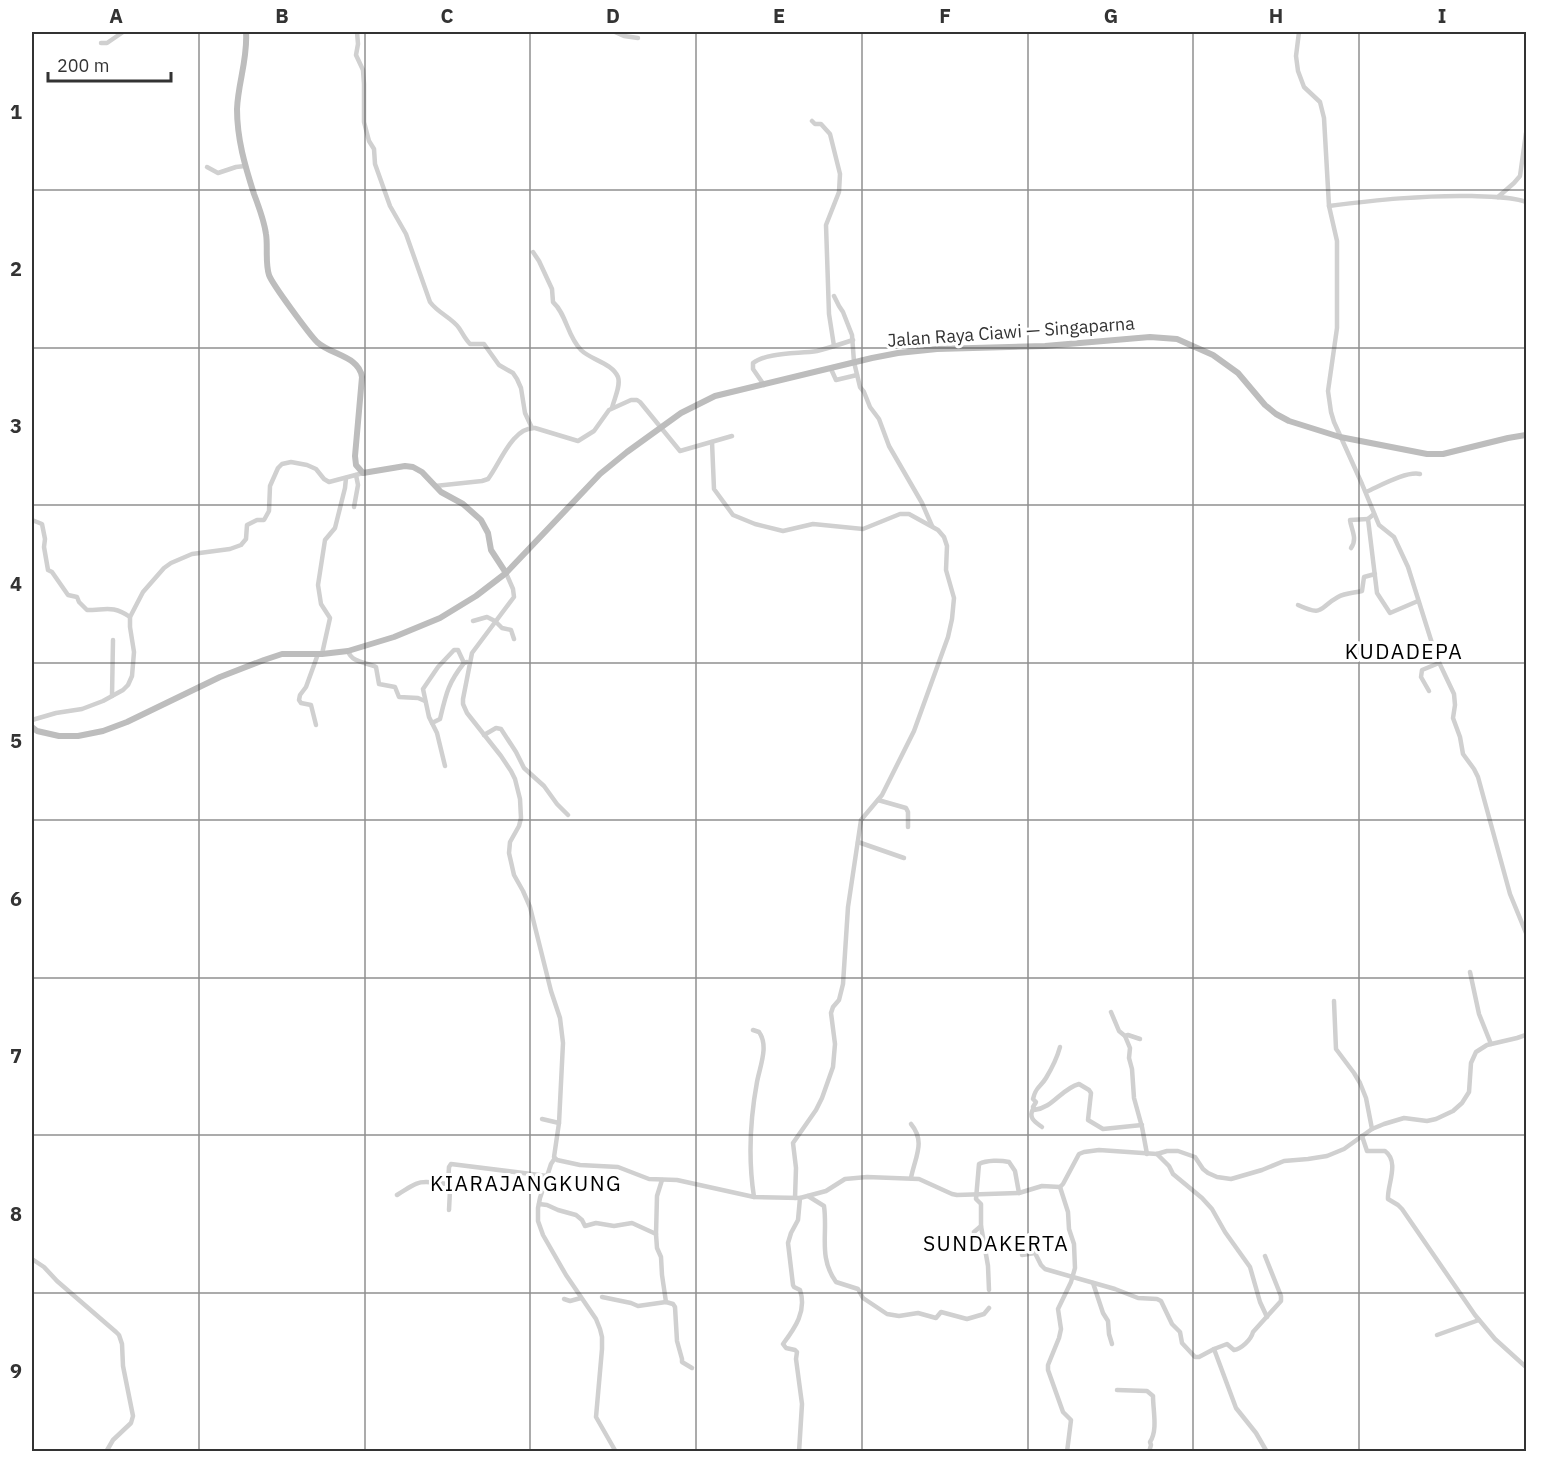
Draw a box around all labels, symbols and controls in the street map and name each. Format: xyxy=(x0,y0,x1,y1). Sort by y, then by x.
text: A xyxy=(109,2,123,29)
text: B xyxy=(275,2,289,29)
text: C xyxy=(440,2,454,29)
text: D xyxy=(606,2,620,29)
text: E xyxy=(773,2,785,29)
text: F xyxy=(939,2,951,29)
text: G xyxy=(1104,2,1118,29)
text: H xyxy=(1269,2,1283,29)
text: I xyxy=(1438,2,1446,29)
scale bar xyxy=(48,45,171,83)
text: 200 m xyxy=(57,54,109,77)
text: 1 xyxy=(10,98,22,125)
text: 2 xyxy=(10,255,22,282)
street label: Jalan Raya Ciawi — Singaparna xyxy=(886,311,1136,352)
text: 3 xyxy=(10,412,22,439)
text: 4 xyxy=(10,570,22,597)
district label: KUDADEPA xyxy=(1345,637,1463,665)
text: 5 xyxy=(10,727,22,754)
text: 6 xyxy=(10,885,22,912)
text: 7 xyxy=(10,1042,22,1069)
district label: KIARAJANGKUNG xyxy=(430,1169,622,1197)
text: 8 xyxy=(10,1200,22,1227)
district label: SUNDAKERTA xyxy=(923,1229,1069,1257)
text: 9 xyxy=(10,1357,22,1384)

